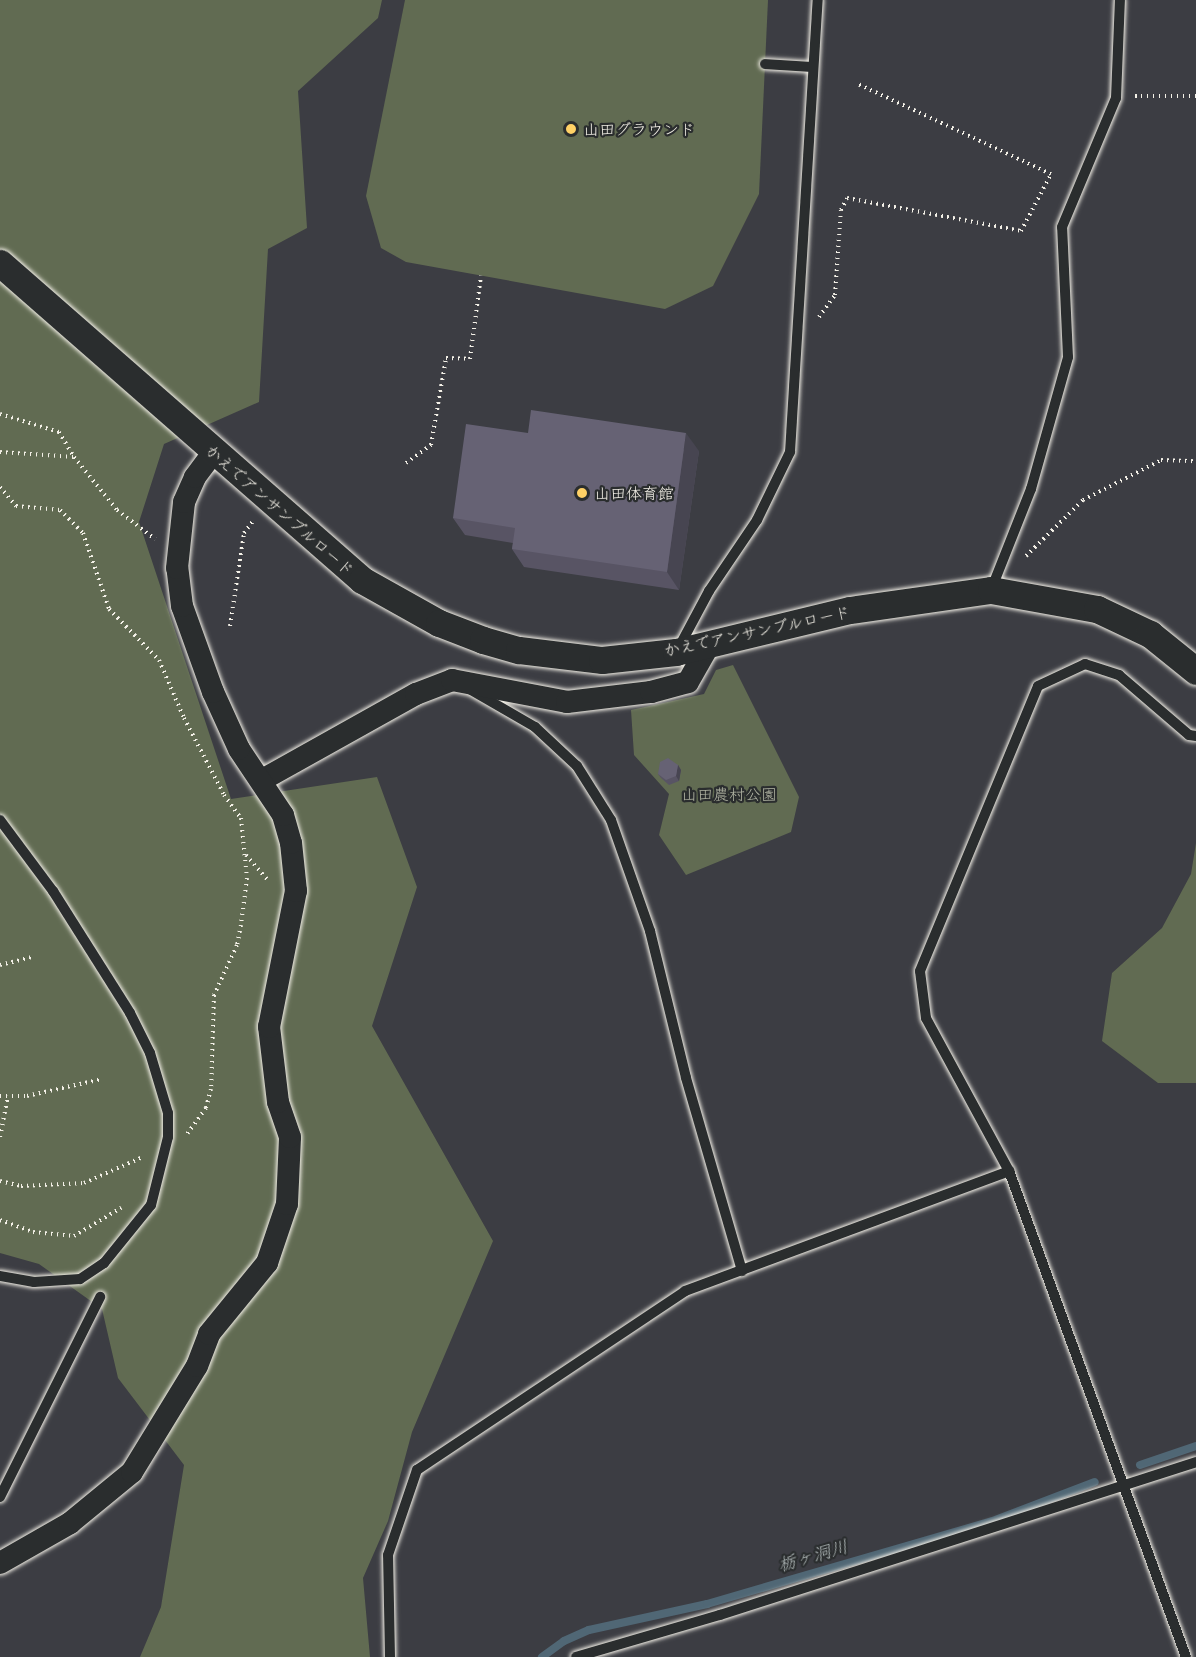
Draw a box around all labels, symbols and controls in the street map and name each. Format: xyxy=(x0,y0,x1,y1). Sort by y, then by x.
place label: 山田グラウンド xyxy=(583,119,695,139)
marker: 山田グラウンド xyxy=(564,122,578,136)
street label: かえでアンサンブルロード xyxy=(201,440,359,580)
place label: 山田体育館 xyxy=(594,483,674,503)
marker: 山田体育館 xyxy=(575,486,589,500)
street label: かえでアンサンブルロード xyxy=(661,602,853,660)
park label: 山田農村公園 xyxy=(681,784,777,804)
water label: 栃ヶ洞川 xyxy=(775,1536,851,1576)

